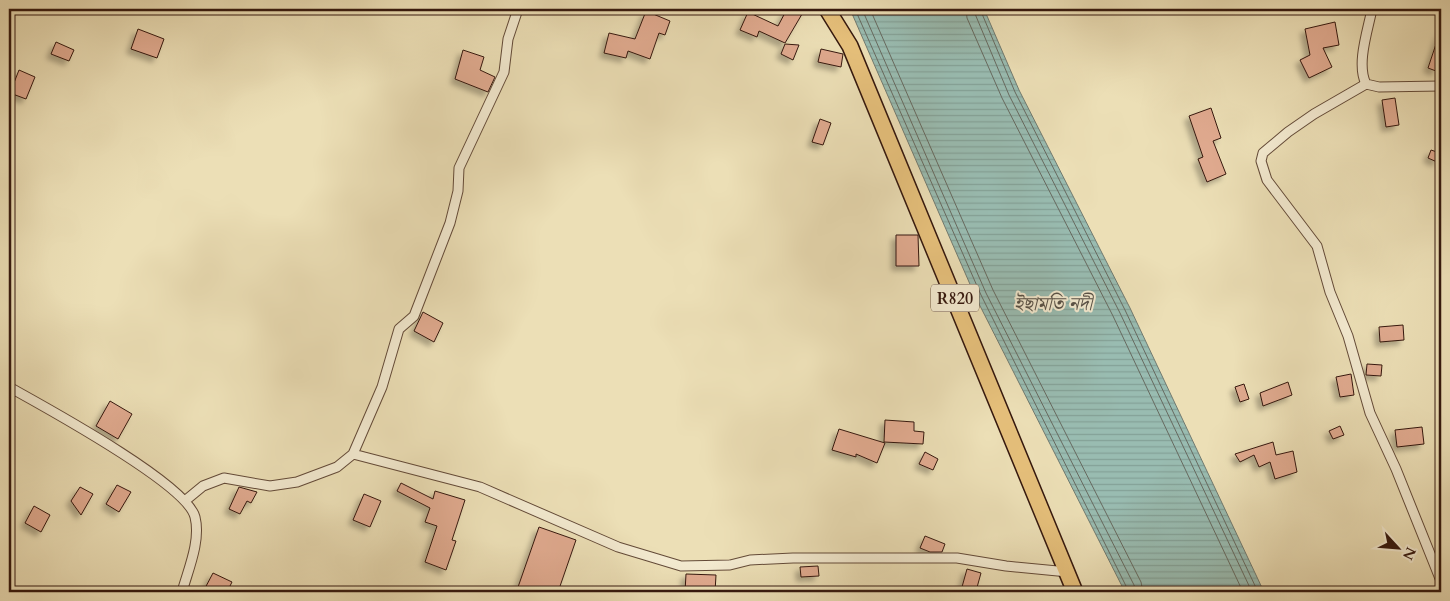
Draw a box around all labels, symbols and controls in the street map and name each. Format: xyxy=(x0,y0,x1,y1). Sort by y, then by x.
road number: R820 xyxy=(931,284,979,312)
water label: ইছামতি নদী xyxy=(1014,291,1094,317)
north arrow xyxy=(1372,524,1422,574)
text: N xyxy=(1398,544,1420,563)

